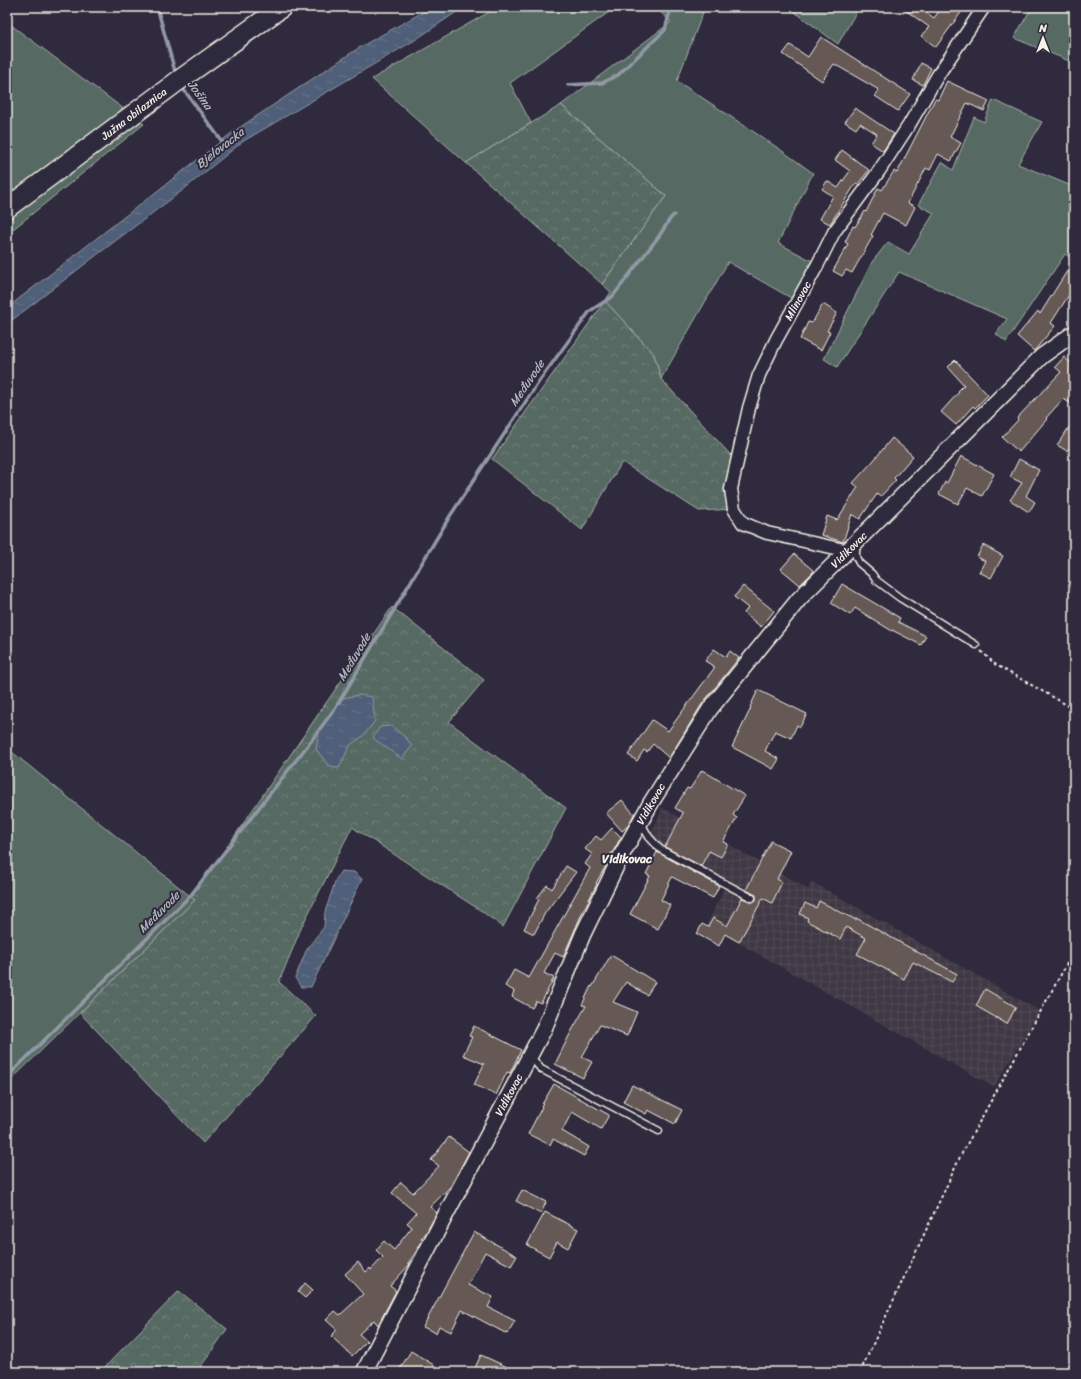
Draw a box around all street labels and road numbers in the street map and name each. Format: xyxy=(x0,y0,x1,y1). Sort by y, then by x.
street label: Južna obilaznica xyxy=(96,82,172,146)
street label: Mlinovac xyxy=(779,277,817,324)
street label: Vidikovac xyxy=(826,527,872,573)
street label: Vidikovac xyxy=(631,779,671,829)
street label: Vidikovac xyxy=(490,1070,528,1120)

